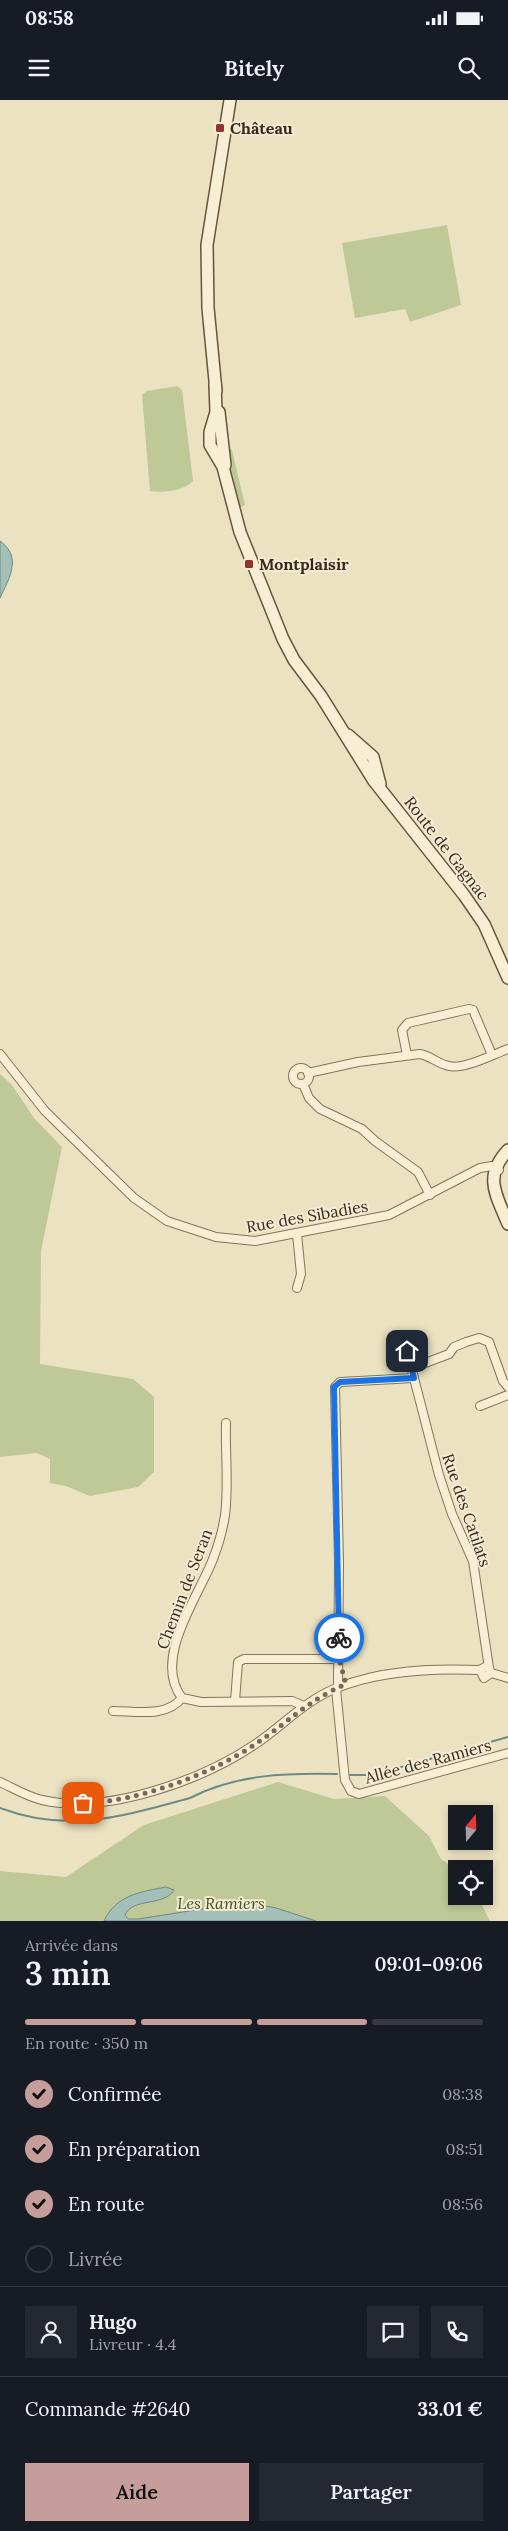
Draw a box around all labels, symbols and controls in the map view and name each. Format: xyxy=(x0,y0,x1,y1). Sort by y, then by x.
text: 08:58 xyxy=(25,6,74,30)
icon: menu xyxy=(25,54,53,82)
text: Bitely xyxy=(224,54,284,82)
icon: search xyxy=(455,54,483,82)
place label: Château xyxy=(230,118,293,138)
marker: Château xyxy=(214,122,226,134)
place label: Montplaisir xyxy=(259,554,349,574)
marker: Montplaisir xyxy=(243,558,255,570)
street label: Route de Gagnac xyxy=(400,792,494,904)
street label: Rue des Sibadies xyxy=(244,1195,370,1237)
pin xyxy=(386,1330,428,1372)
icon: home xyxy=(393,1337,421,1365)
street label: Rue des Catilats xyxy=(438,1451,496,1569)
street label: Chemin de Seran xyxy=(152,1526,216,1652)
courier xyxy=(314,1613,364,1663)
icon: bike xyxy=(325,1624,353,1652)
street label: Allée des Ramiers xyxy=(362,1734,493,1788)
pin xyxy=(62,1782,104,1824)
icon: bag xyxy=(69,1789,97,1817)
north arrow xyxy=(448,1805,492,1850)
map controls xyxy=(448,1805,493,1905)
button: locate xyxy=(448,1860,493,1905)
park label: Les Ramiers xyxy=(177,1893,265,1913)
text: Arrivée dans xyxy=(25,1935,118,1955)
text: 09:01–09:06 xyxy=(374,1952,483,1976)
text: 3 min xyxy=(25,1953,111,1994)
text: En route · 350 m xyxy=(25,2033,148,2053)
icon: check xyxy=(25,2080,53,2108)
text: Confirmée xyxy=(68,2082,161,2106)
text: 08:38 xyxy=(442,2084,483,2104)
icon: check xyxy=(25,2135,53,2163)
text: En préparation xyxy=(68,2137,200,2161)
text: 08:51 xyxy=(446,2139,483,2159)
icon: check xyxy=(25,2190,53,2218)
text: En route xyxy=(68,2192,145,2216)
text: 08:56 xyxy=(442,2194,483,2214)
text: Livrée xyxy=(68,2247,123,2271)
button: person xyxy=(25,2306,77,2358)
button: chat xyxy=(367,2306,419,2358)
button: phone xyxy=(431,2306,483,2358)
text: Hugo xyxy=(89,2310,137,2334)
text: Livreur · 4.4 xyxy=(89,2334,177,2354)
text: Commande #2640 xyxy=(25,2397,190,2421)
text: 33.01 € xyxy=(417,2397,483,2421)
button: Aide xyxy=(25,2463,249,2521)
button: Partager xyxy=(259,2463,483,2521)

